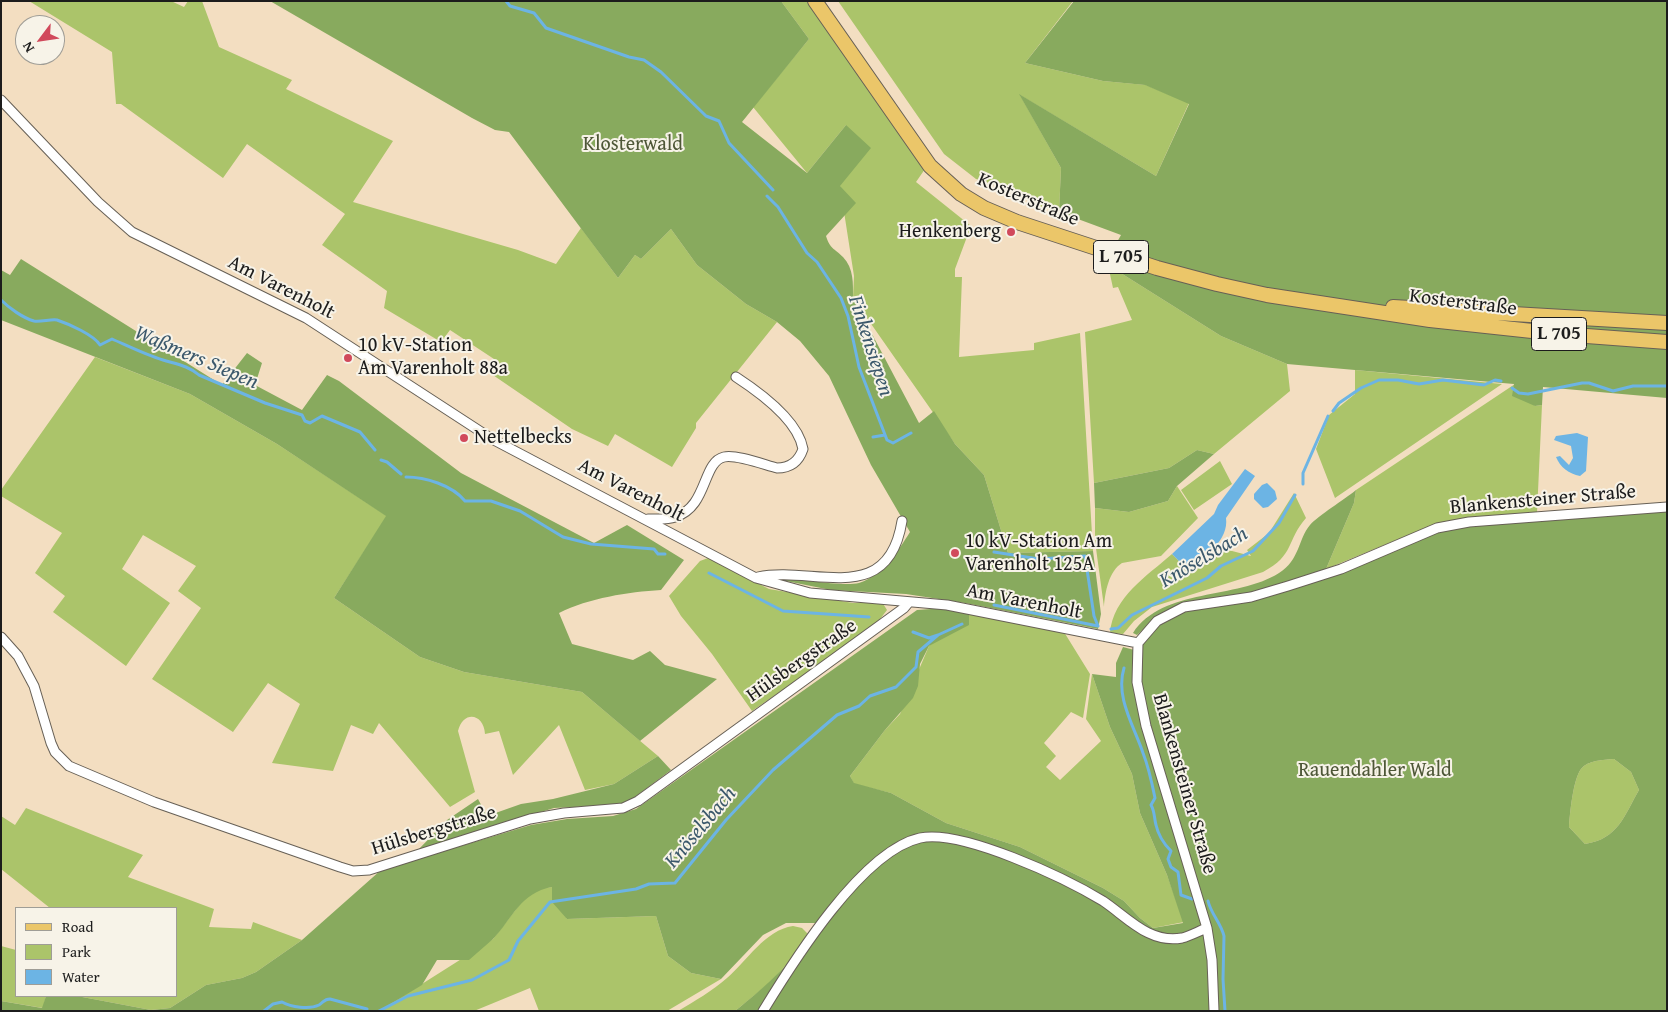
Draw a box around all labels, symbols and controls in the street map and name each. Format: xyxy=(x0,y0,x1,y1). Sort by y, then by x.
north arrow xyxy=(15,15,65,65)
text: N xyxy=(17,38,39,56)
park label: Klosterwald xyxy=(583,133,683,157)
street label: Kosterstraße xyxy=(973,168,1083,232)
place label: Henkenberg xyxy=(899,220,1001,244)
marker: Henkenberg xyxy=(1005,226,1017,238)
road number: L 705 xyxy=(1094,240,1148,274)
street label: Am Varenholt xyxy=(223,251,339,325)
street label: Kosterstraße xyxy=(1408,284,1518,322)
water label: Finkensiepen xyxy=(842,292,898,400)
road number: L 705 xyxy=(1532,318,1586,350)
water label: Waßmers Siepen xyxy=(130,321,262,395)
place label: 10 kV-Station Am Varenholt 88a xyxy=(358,334,508,381)
marker: 10 kV-Station Am Varenholt 88a xyxy=(342,352,354,364)
place label: Nettelbecks xyxy=(474,426,572,450)
marker: Nettelbecks xyxy=(458,432,470,444)
street label: Am Varenholt xyxy=(573,454,689,528)
street label: Blankensteiner Straße xyxy=(1449,480,1637,520)
water label: Knöselsbach xyxy=(1155,522,1253,594)
place label: 10 kV-Station Am Varenholt 125A xyxy=(965,530,1112,577)
marker: 10 kV-Station Am Varenholt 125A xyxy=(949,547,961,559)
street label: Am Varenholt xyxy=(964,579,1084,625)
street label: Hülsbergstraße xyxy=(742,614,862,708)
street label: Blankensteiner Straße xyxy=(1147,691,1221,877)
park label: Rauendahler Wald xyxy=(1298,759,1452,783)
water label: Knöselsbach xyxy=(660,782,742,874)
street label: Hülsbergstraße xyxy=(369,801,499,861)
legend xyxy=(15,907,178,997)
text: Road xyxy=(62,916,93,937)
text: Park xyxy=(62,941,91,962)
text: Water xyxy=(62,966,100,987)

